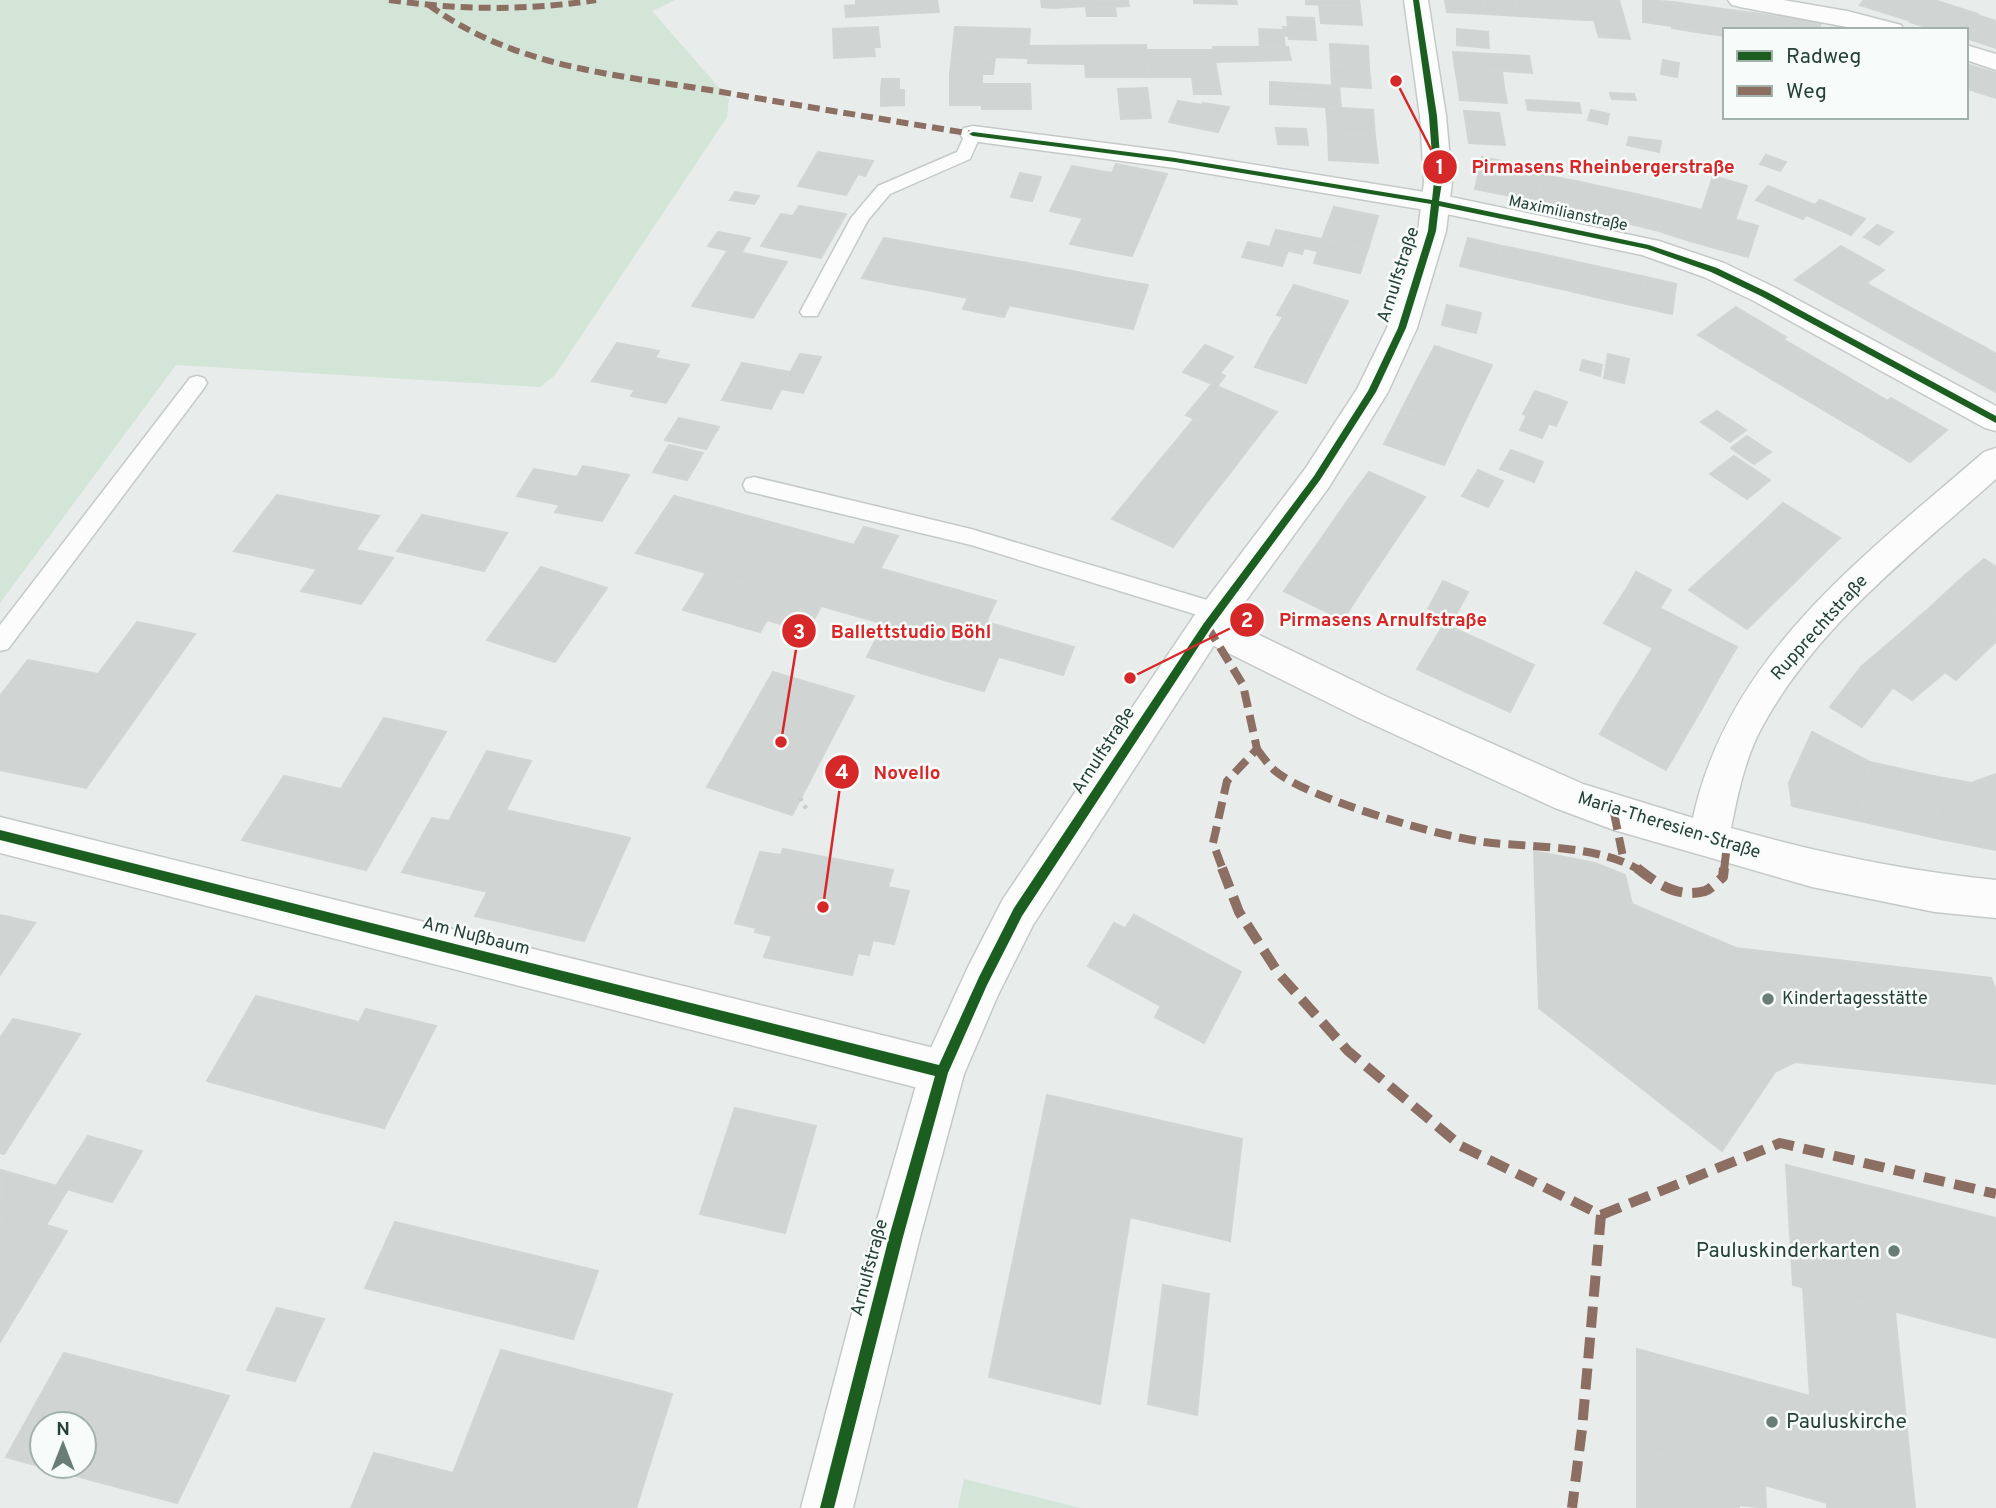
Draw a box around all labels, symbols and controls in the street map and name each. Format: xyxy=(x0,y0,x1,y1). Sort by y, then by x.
legend xyxy=(1723,28,1968,119)
text: Radweg xyxy=(1786,44,1861,71)
text: Weg xyxy=(1786,79,1827,106)
callout: Pirmasens Rheinbergerstraße xyxy=(1423,147,1749,187)
text: 1 xyxy=(1436,155,1444,182)
text: Pirmasens Rheinbergerstraße xyxy=(1471,156,1735,180)
street label: Maximilianstraße xyxy=(1507,192,1629,236)
street label: Arnulfstraße xyxy=(1373,224,1425,326)
street label: Rupprechtstraße xyxy=(1767,570,1873,686)
callout: Pirmasens Arnulfstraße xyxy=(1229,600,1501,640)
text: 2 xyxy=(1241,608,1253,635)
text: Pirmasens Arnulfstraße xyxy=(1279,609,1487,633)
callout: Ballettstudio Böhl xyxy=(782,611,1005,651)
text: 3 xyxy=(793,620,805,647)
text: Ballettstudio Böhl xyxy=(831,621,991,645)
street label: Arnulfstraße xyxy=(1067,703,1141,799)
callout: Novello xyxy=(824,752,954,792)
text: 4 xyxy=(835,760,849,787)
text: Novello xyxy=(874,762,940,786)
street label: Maria-Theresien-Straße xyxy=(1575,787,1763,865)
street label: Am Nußbaum xyxy=(420,913,532,961)
place label: Kindertagesstätte xyxy=(1782,988,1928,1011)
marker: Kindertagesstätte xyxy=(1760,991,1776,1007)
street label: Arnulfstraße xyxy=(846,1217,894,1319)
place label: Pauluskinderkarten xyxy=(1696,1238,1880,1265)
marker: Pauluskinderkarten xyxy=(1886,1243,1902,1259)
place label: Pauluskirche xyxy=(1786,1409,1907,1436)
north arrow xyxy=(28,1410,98,1480)
marker: Pauluskirche xyxy=(1764,1414,1780,1430)
text: N xyxy=(56,1418,70,1442)

